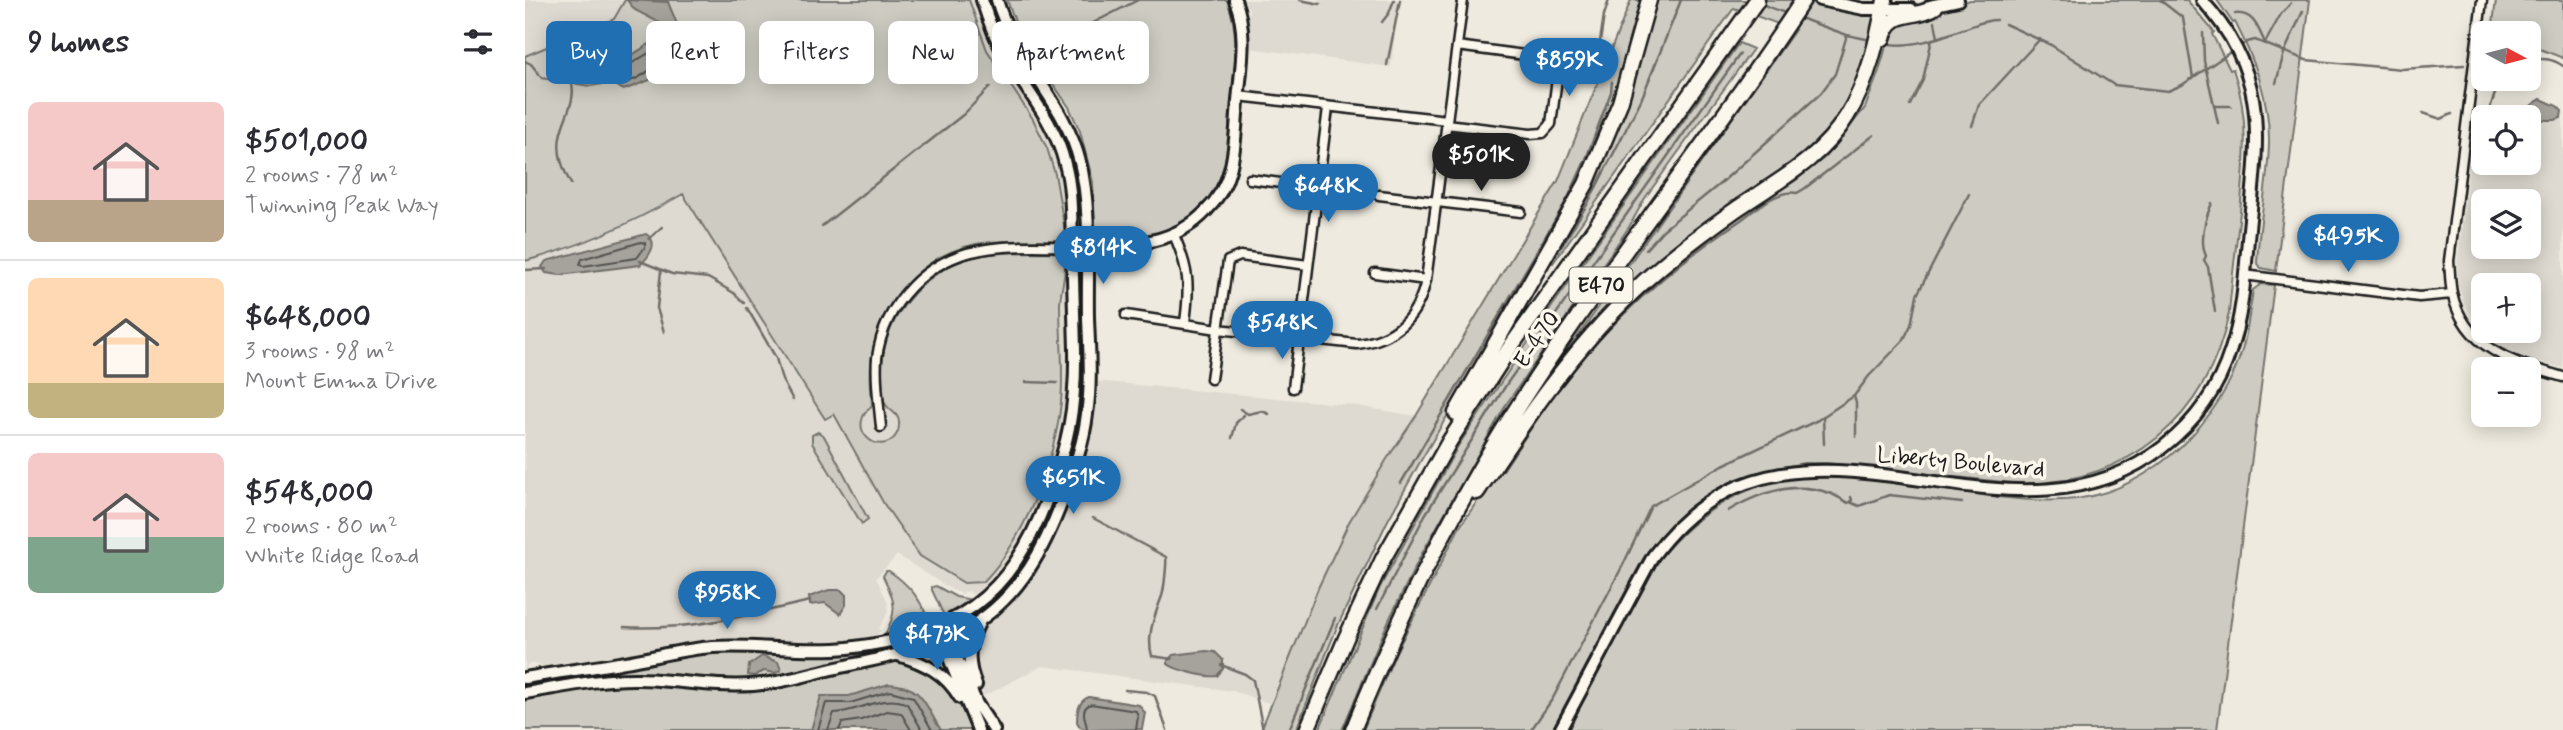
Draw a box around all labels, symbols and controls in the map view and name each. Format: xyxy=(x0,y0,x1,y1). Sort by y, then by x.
chip: Buy xyxy=(546,21,632,84)
chip: Rent xyxy=(646,21,745,84)
chip: Filters xyxy=(759,21,874,84)
chip: New xyxy=(888,21,978,84)
chip: Apartment xyxy=(992,21,1149,84)
north arrow xyxy=(2471,21,2541,91)
map controls xyxy=(2471,21,2541,427)
text: 9 homes xyxy=(28,23,129,62)
icon: filters xyxy=(459,23,497,61)
pin: $859K xyxy=(1520,38,1618,98)
text: $859K xyxy=(1535,46,1603,76)
button: locate xyxy=(2471,105,2541,175)
text: $501,000 xyxy=(245,122,368,161)
icon: home xyxy=(84,130,168,214)
pin: $501K xyxy=(1432,134,1530,193)
text: $501K xyxy=(1448,141,1514,171)
text: 2 rooms · 78 m² xyxy=(245,161,398,191)
pin: $648K xyxy=(1279,164,1377,224)
text: $648K xyxy=(1294,172,1362,202)
button: layers xyxy=(2471,189,2541,259)
text: Twinning Peak Way xyxy=(245,191,439,221)
pin: $495K xyxy=(2299,215,2397,274)
text: $495K xyxy=(2313,222,2383,252)
pin: $814K xyxy=(1054,226,1152,286)
text: $814K xyxy=(1070,234,1136,264)
road number: E470 xyxy=(1569,268,1633,302)
button: + xyxy=(2471,273,2541,343)
text: $648,000 xyxy=(245,298,371,337)
pin: $548K xyxy=(1233,302,1331,361)
icon: home xyxy=(84,306,168,390)
street label: E-470 xyxy=(1508,306,1568,374)
text: $548K xyxy=(1247,309,1317,339)
text: 3 rooms · 98 m² xyxy=(245,337,395,367)
button: − xyxy=(2471,357,2541,427)
text: Mount Emma Drive xyxy=(245,367,437,397)
street label: Liberty Boulevard xyxy=(1876,441,2046,485)
pin: $651K xyxy=(1024,456,1122,516)
text: $651K xyxy=(1042,464,1104,494)
text: $548,000 xyxy=(245,473,374,512)
icon: home xyxy=(84,481,168,565)
text: 2 rooms · 80 m² xyxy=(245,512,398,542)
text: White Ridge Road xyxy=(245,542,419,572)
pin: $958K xyxy=(678,572,776,631)
text: $958K xyxy=(694,579,760,609)
pin: $473K xyxy=(888,612,986,672)
text: $473K xyxy=(905,620,969,650)

